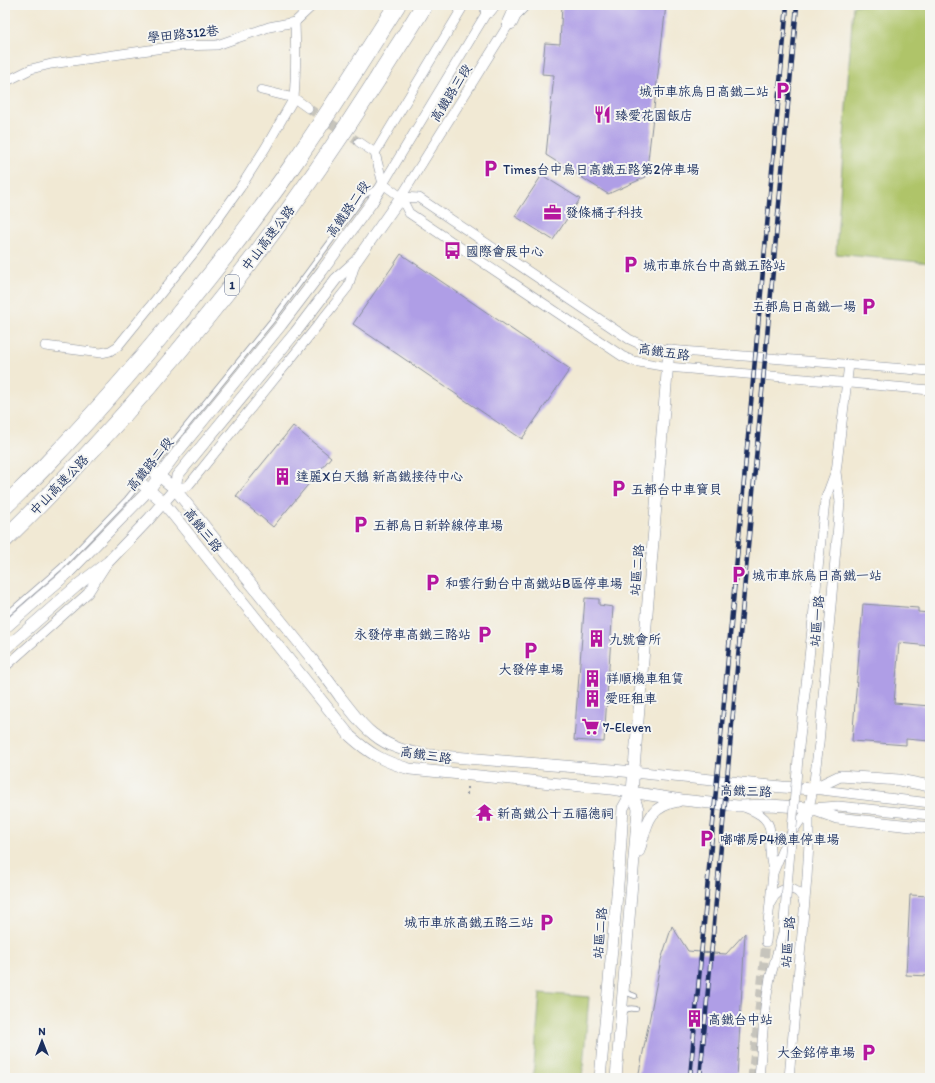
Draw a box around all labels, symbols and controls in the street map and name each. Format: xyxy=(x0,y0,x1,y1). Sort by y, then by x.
street label: 學田路312巷 xyxy=(146,23,220,45)
street label: 高鐵路三段 xyxy=(427,61,475,125)
parking icon: 城市車旅烏日高鐵二站 xyxy=(772,81,792,101)
place label: 城市車旅烏日高鐵二站 xyxy=(639,84,769,99)
restaurant icon: 臻愛花園飯店 xyxy=(592,105,612,125)
place label: 臻愛花園飯店 xyxy=(615,108,693,123)
parking icon: Times台中烏日高鐵五路第2停車場 xyxy=(480,159,500,179)
place label: Times台中烏日高鐵五路第2停車場 xyxy=(503,162,699,177)
street label: 高鐵路二段 xyxy=(323,178,373,240)
street label: 中山高速公路 xyxy=(239,202,297,274)
office icon: 發條橘子科技 xyxy=(542,202,562,222)
place label: 發條橘子科技 xyxy=(565,205,643,220)
bus stop icon: 國際會展中心 xyxy=(443,241,463,261)
place label: 國際會展中心 xyxy=(466,244,544,259)
parking icon: 城市車旅台中高鐵五路站 xyxy=(620,255,640,275)
place label: 城市車旅台中高鐵五路站 xyxy=(643,258,786,273)
road number: 1 xyxy=(225,275,239,295)
parking icon: 五都烏日高鐵一場 xyxy=(859,296,879,316)
place label: 五都烏日高鐵一場 xyxy=(752,299,856,314)
street label: 高鐵五路 xyxy=(637,341,691,363)
street label: 高鐵路二段 xyxy=(124,434,176,494)
street label: 中山高速公路 xyxy=(27,452,91,518)
building icon: 達麗X白天鵝 新高鐵接待中心 xyxy=(273,466,293,486)
place label: 達麗X白天鵝 新高鐵接待中心 xyxy=(296,469,463,484)
parking icon: 五都台中車寶貝 xyxy=(608,479,628,499)
place label: 五都台中車寶貝 xyxy=(631,482,722,497)
street label: 高鐵三路 xyxy=(181,505,225,555)
parking icon: 五都烏日新幹線停車場 xyxy=(350,515,370,535)
place label: 五都烏日新幹線停車場 xyxy=(373,518,503,533)
street label: 站區二路 xyxy=(627,543,647,597)
parking icon: 城市車旅烏日高鐵一站 xyxy=(729,565,749,585)
place label: 城市車旅烏日高鐵一站 xyxy=(752,568,882,583)
parking icon: 和雲行動台中高鐵站B區停車場 xyxy=(422,573,442,593)
place label: 和雲行動台中高鐵站B區停車場 xyxy=(445,576,622,591)
street label: 站區一路 xyxy=(807,594,827,648)
parking icon: 永發停車高鐵三路站 xyxy=(474,624,494,644)
place label: 永發停車高鐵三路站 xyxy=(354,627,471,642)
building icon: 九號會所 xyxy=(586,629,606,649)
place label: 九號會所 xyxy=(609,632,661,647)
parking icon: 大發停車場 xyxy=(521,640,541,660)
place label: 大發停車場 xyxy=(498,662,564,677)
building icon: 祥順機車租賃 xyxy=(583,668,603,688)
place label: 祥順機車租賃 xyxy=(606,671,684,686)
building icon: 愛旺租車 xyxy=(582,688,602,708)
place label: 愛旺租車 xyxy=(605,691,657,706)
supermarket icon: 7-Eleven xyxy=(580,717,600,737)
place label: 7-Eleven xyxy=(603,720,652,735)
street label: 高鐵三路 xyxy=(399,744,453,766)
street label: 高鐵三路 xyxy=(720,783,772,799)
temple icon: 新高鐵公十五福德祠 xyxy=(474,803,494,823)
place label: 新高鐵公十五福德祠 xyxy=(497,806,614,821)
parking icon: 嘟嘟房P4機車停車場 xyxy=(697,829,717,849)
place label: 嘟嘟房P4機車停車場 xyxy=(720,832,839,847)
street label: 站區二路 xyxy=(590,906,610,960)
parking icon: 城市車旅高鐵五路三站 xyxy=(537,912,557,932)
place label: 城市車旅高鐵五路三站 xyxy=(404,915,534,930)
street label: 站區一路 xyxy=(778,915,798,969)
building icon: 高鐵台中站 xyxy=(685,1009,705,1029)
place label: 高鐵台中站 xyxy=(708,1012,773,1027)
north arrow xyxy=(22,1021,62,1061)
text: N xyxy=(38,1025,46,1038)
parking icon: 大金銘停車場 xyxy=(858,1042,878,1062)
place label: 大金銘停車場 xyxy=(777,1045,855,1060)

